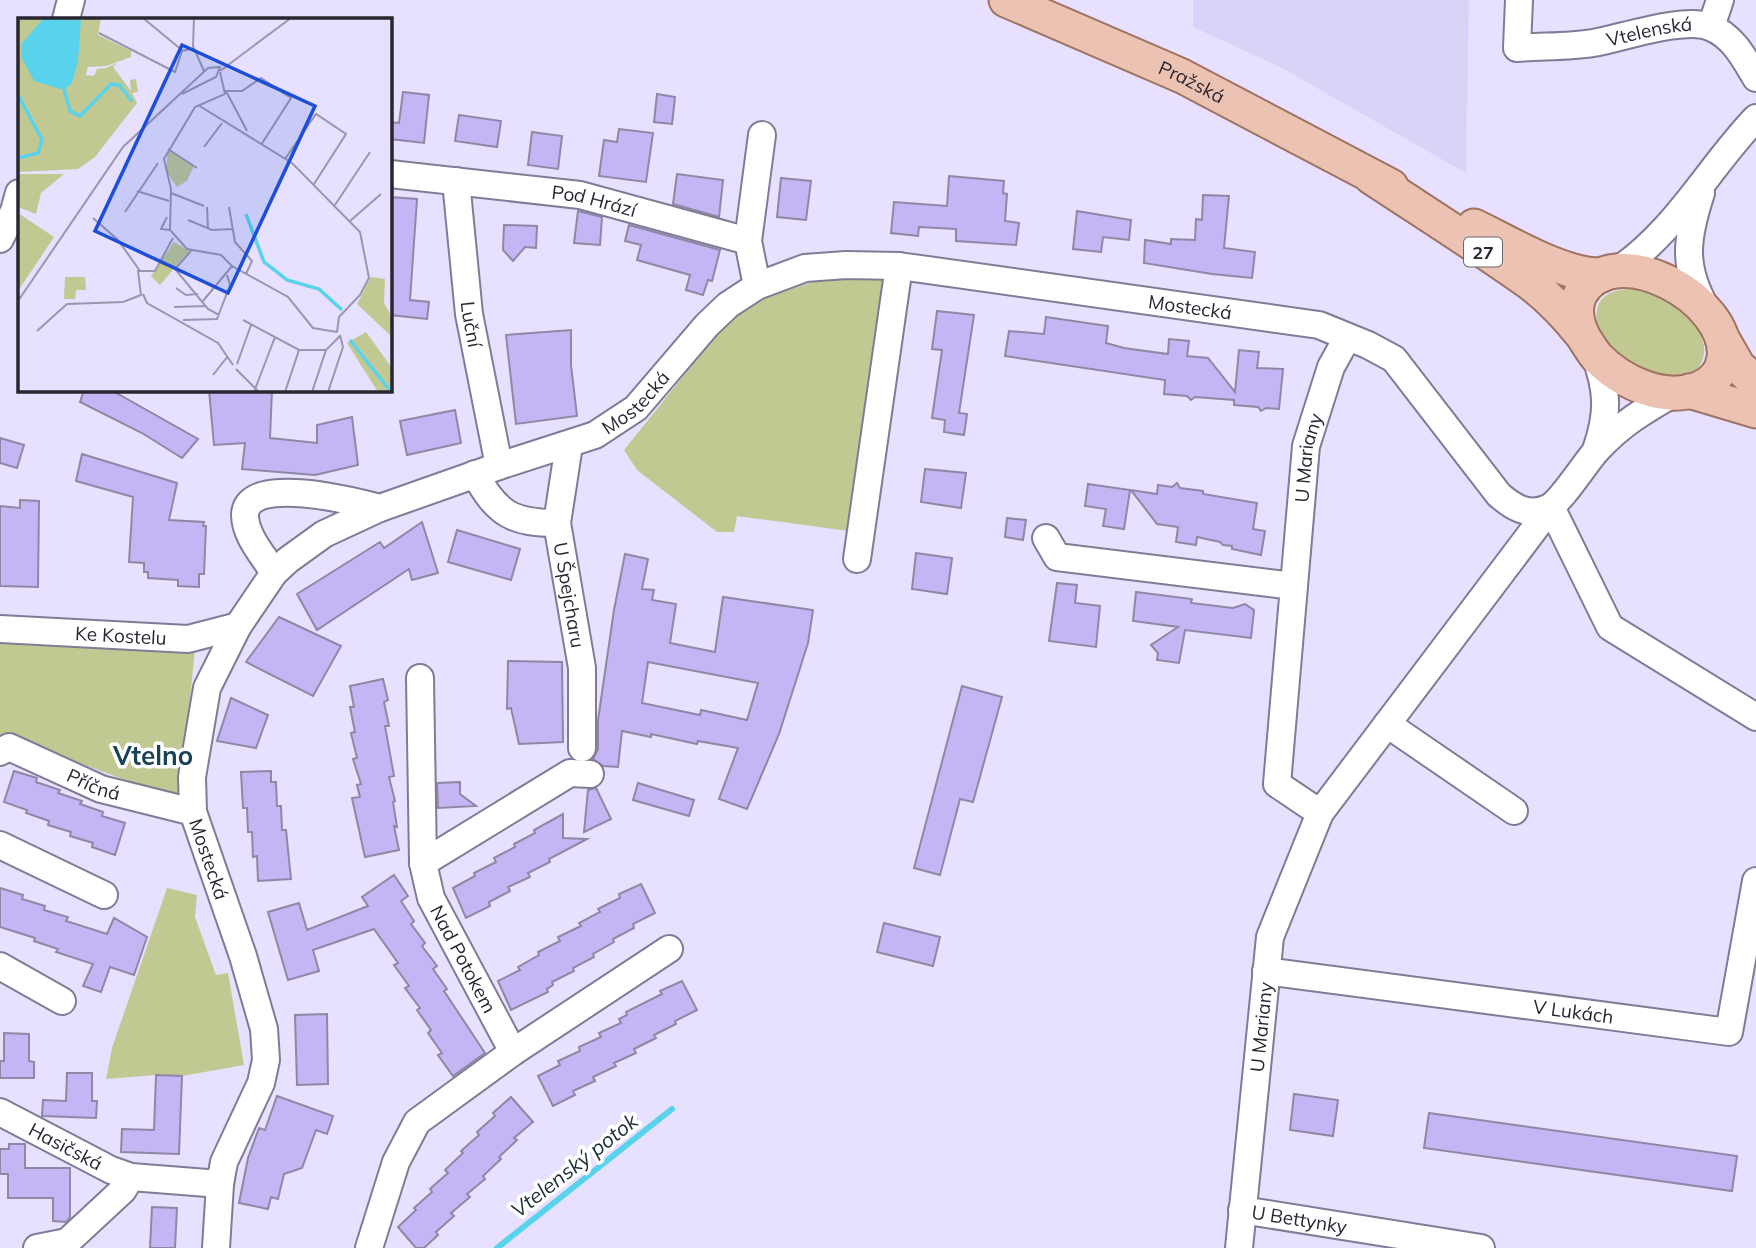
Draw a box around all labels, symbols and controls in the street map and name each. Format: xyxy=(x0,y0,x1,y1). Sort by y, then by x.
street label: Vtelenská xyxy=(1604,12,1693,52)
inset map xyxy=(18,18,392,392)
street label: Pražská xyxy=(1155,55,1229,108)
street label: Pod Hrází xyxy=(550,180,641,222)
road number: 27 xyxy=(1464,238,1502,266)
street label: Mostecká xyxy=(1147,289,1233,325)
street label: Luční xyxy=(456,300,488,351)
street label: Mostecká xyxy=(597,366,675,439)
street label: U Mariany xyxy=(1289,410,1328,503)
street label: U Špejcharu xyxy=(549,540,590,650)
street label: Ke Kostelu xyxy=(74,621,167,650)
district label: Vtelno xyxy=(112,739,193,772)
street label: Příčná xyxy=(63,763,123,805)
street label: Mostecká xyxy=(184,815,234,903)
street label: Nad Potokem xyxy=(425,901,502,1017)
street label: U Mariany xyxy=(1245,981,1277,1073)
street label: V Lukách xyxy=(1532,994,1615,1029)
water label: Vtelenský potok xyxy=(505,1107,644,1223)
street label: Hasičská xyxy=(25,1117,107,1175)
street label: U Bettynky xyxy=(1250,1200,1349,1239)

